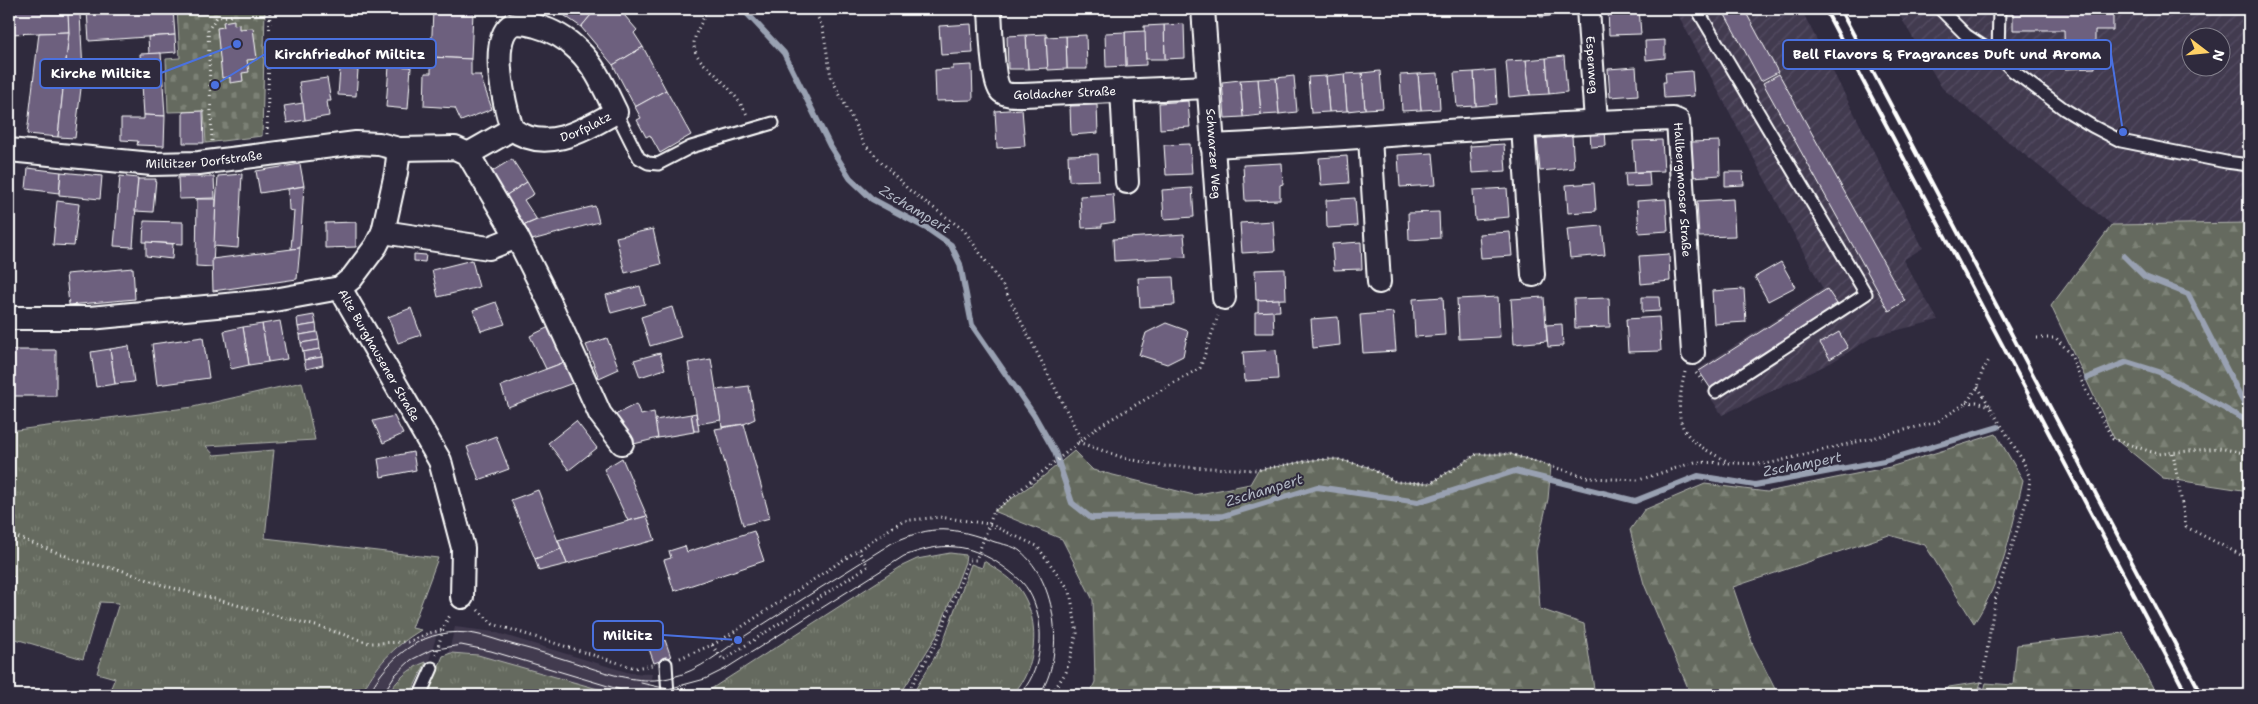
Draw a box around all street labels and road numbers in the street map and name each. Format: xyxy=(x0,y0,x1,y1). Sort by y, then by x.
street label: Espenweg xyxy=(1582,35,1602,94)
street label: Goldacher Straße xyxy=(1013,83,1117,103)
street label: Dorfplatz xyxy=(558,108,614,146)
street label: Schwarzer Weg xyxy=(1202,108,1225,199)
street label: Hallbergmooser Straße xyxy=(1670,122,1695,258)
street label: Miltitzer Dorfstraße xyxy=(145,147,264,173)
street label: Alte Burghausener Straße xyxy=(334,286,424,425)

